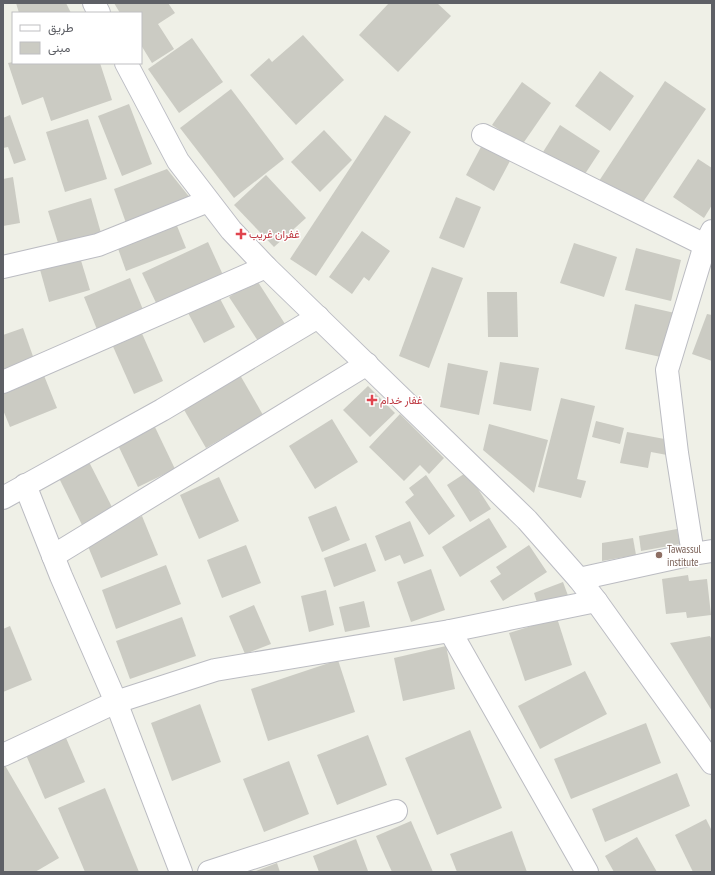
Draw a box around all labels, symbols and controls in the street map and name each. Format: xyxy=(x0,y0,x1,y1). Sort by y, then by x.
legend xyxy=(12,12,142,64)
text: طريق xyxy=(48,20,74,36)
text: مبنى xyxy=(48,40,70,56)
place label: غفران غريب xyxy=(249,227,300,241)
marker: غفران غريب xyxy=(236,229,246,239)
place label: غفار خدام xyxy=(380,393,423,408)
marker: غفار خدام xyxy=(367,395,377,405)
place label: Tawassul institute xyxy=(667,542,701,569)
marker: Tawassul institute xyxy=(654,550,664,560)

